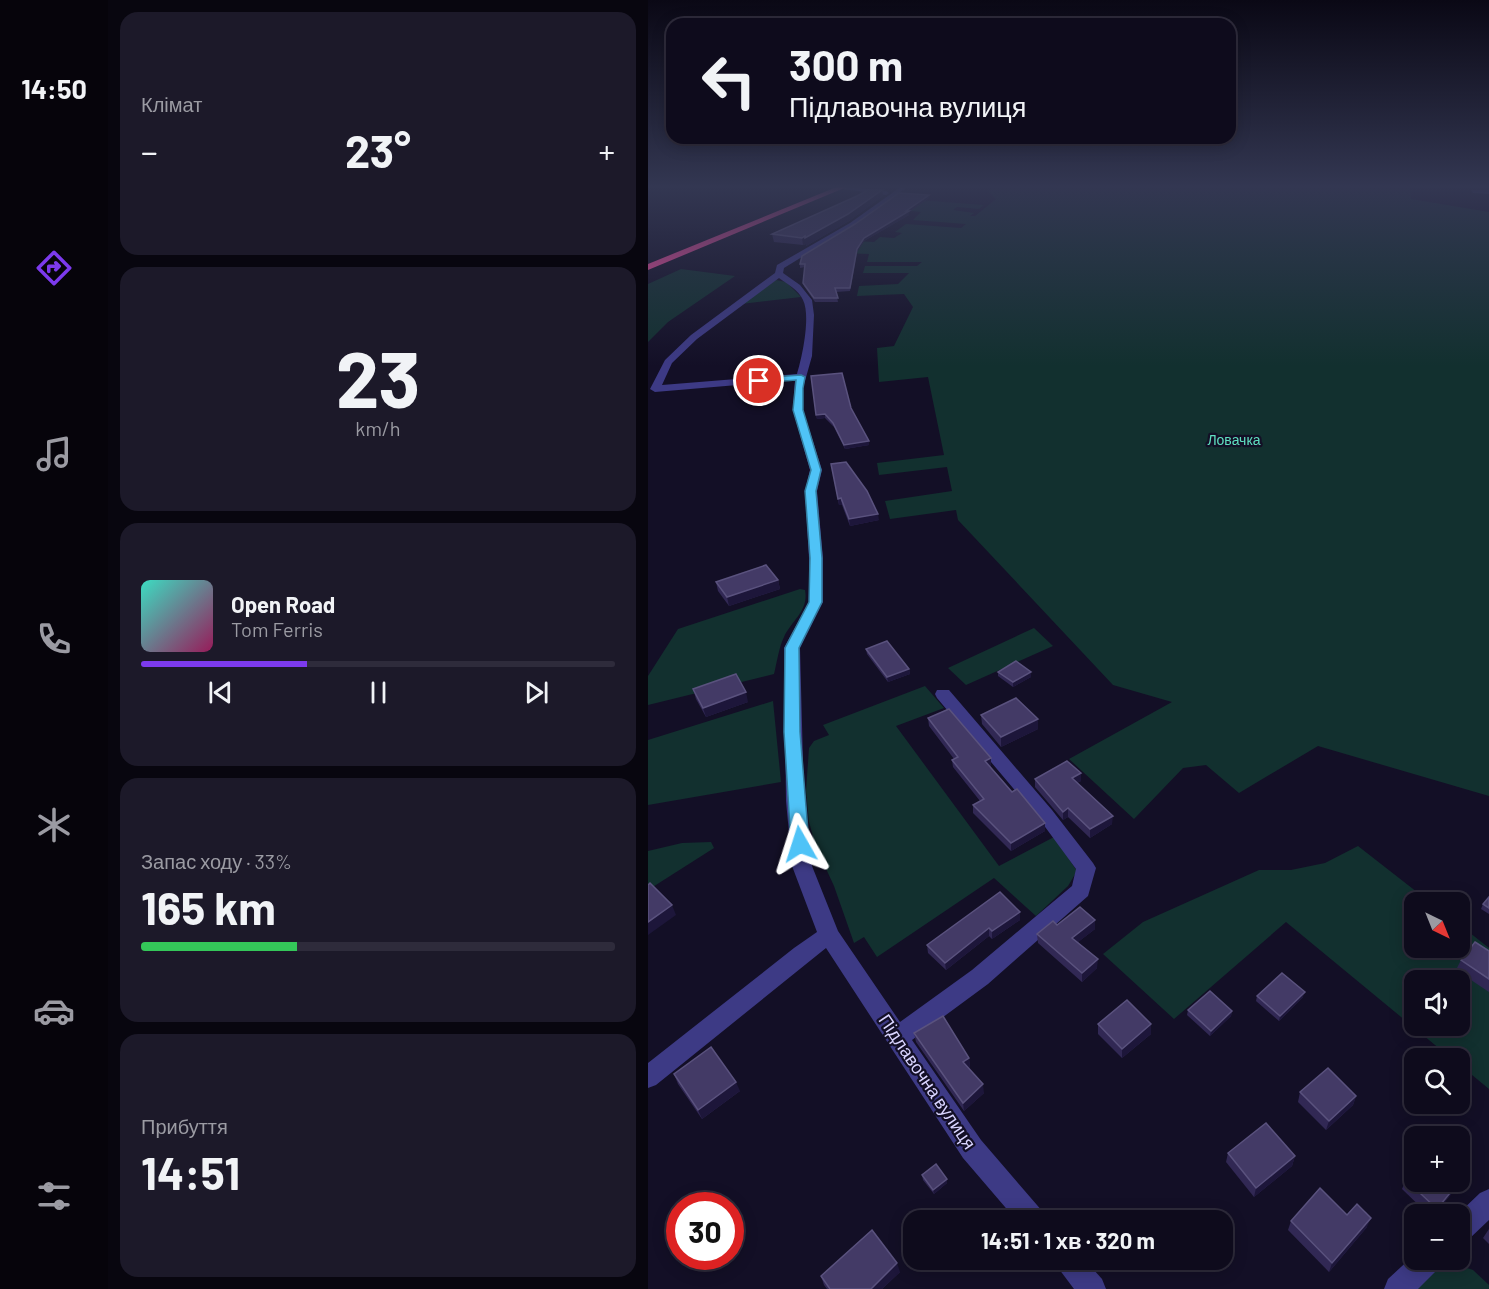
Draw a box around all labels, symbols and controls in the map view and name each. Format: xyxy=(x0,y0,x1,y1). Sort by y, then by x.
text: 300 m xyxy=(789,39,903,89)
icon: left xyxy=(690,42,768,120)
text: 14:50 xyxy=(21,72,87,104)
text: Підлавочна вулиця xyxy=(789,90,1026,122)
text: Клімат xyxy=(141,92,202,116)
text: 23° xyxy=(345,123,411,177)
text: − xyxy=(141,131,158,171)
text: + xyxy=(598,131,615,171)
icon: directions xyxy=(33,247,75,289)
text: 23 xyxy=(336,330,420,424)
pin xyxy=(733,355,784,406)
icon: arrive xyxy=(742,364,775,397)
text: km/h xyxy=(355,416,401,440)
park label: Ловачка xyxy=(1207,431,1261,448)
icon: music xyxy=(33,433,75,475)
text: Open Road xyxy=(231,591,335,617)
text: Tom Ferris xyxy=(231,617,323,641)
icon: phone xyxy=(33,618,75,660)
icon: previous xyxy=(204,676,237,709)
icon: pause xyxy=(362,676,395,709)
icon: next xyxy=(520,676,553,709)
icon: climate xyxy=(33,804,75,846)
position arrow xyxy=(768,812,832,876)
text: Запас ходу · 33% xyxy=(141,849,292,873)
text: 165 km xyxy=(141,880,276,934)
north arrow xyxy=(1404,892,1470,958)
map controls xyxy=(1404,892,1470,1270)
button: sound xyxy=(1404,970,1470,1036)
icon: car xyxy=(33,990,75,1032)
street label: Підлавочна вулиця xyxy=(874,1010,981,1153)
button: search xyxy=(1404,1048,1470,1114)
text: Прибуття xyxy=(141,1114,228,1138)
button: + xyxy=(1404,1126,1470,1192)
text: 14:51 xyxy=(141,1145,240,1199)
icon: filters xyxy=(33,1175,75,1217)
speed limit sign: 30 xyxy=(666,1192,744,1270)
button: − xyxy=(1404,1204,1470,1270)
text: 14:51 · 1 хв · 320 m xyxy=(981,1227,1155,1253)

